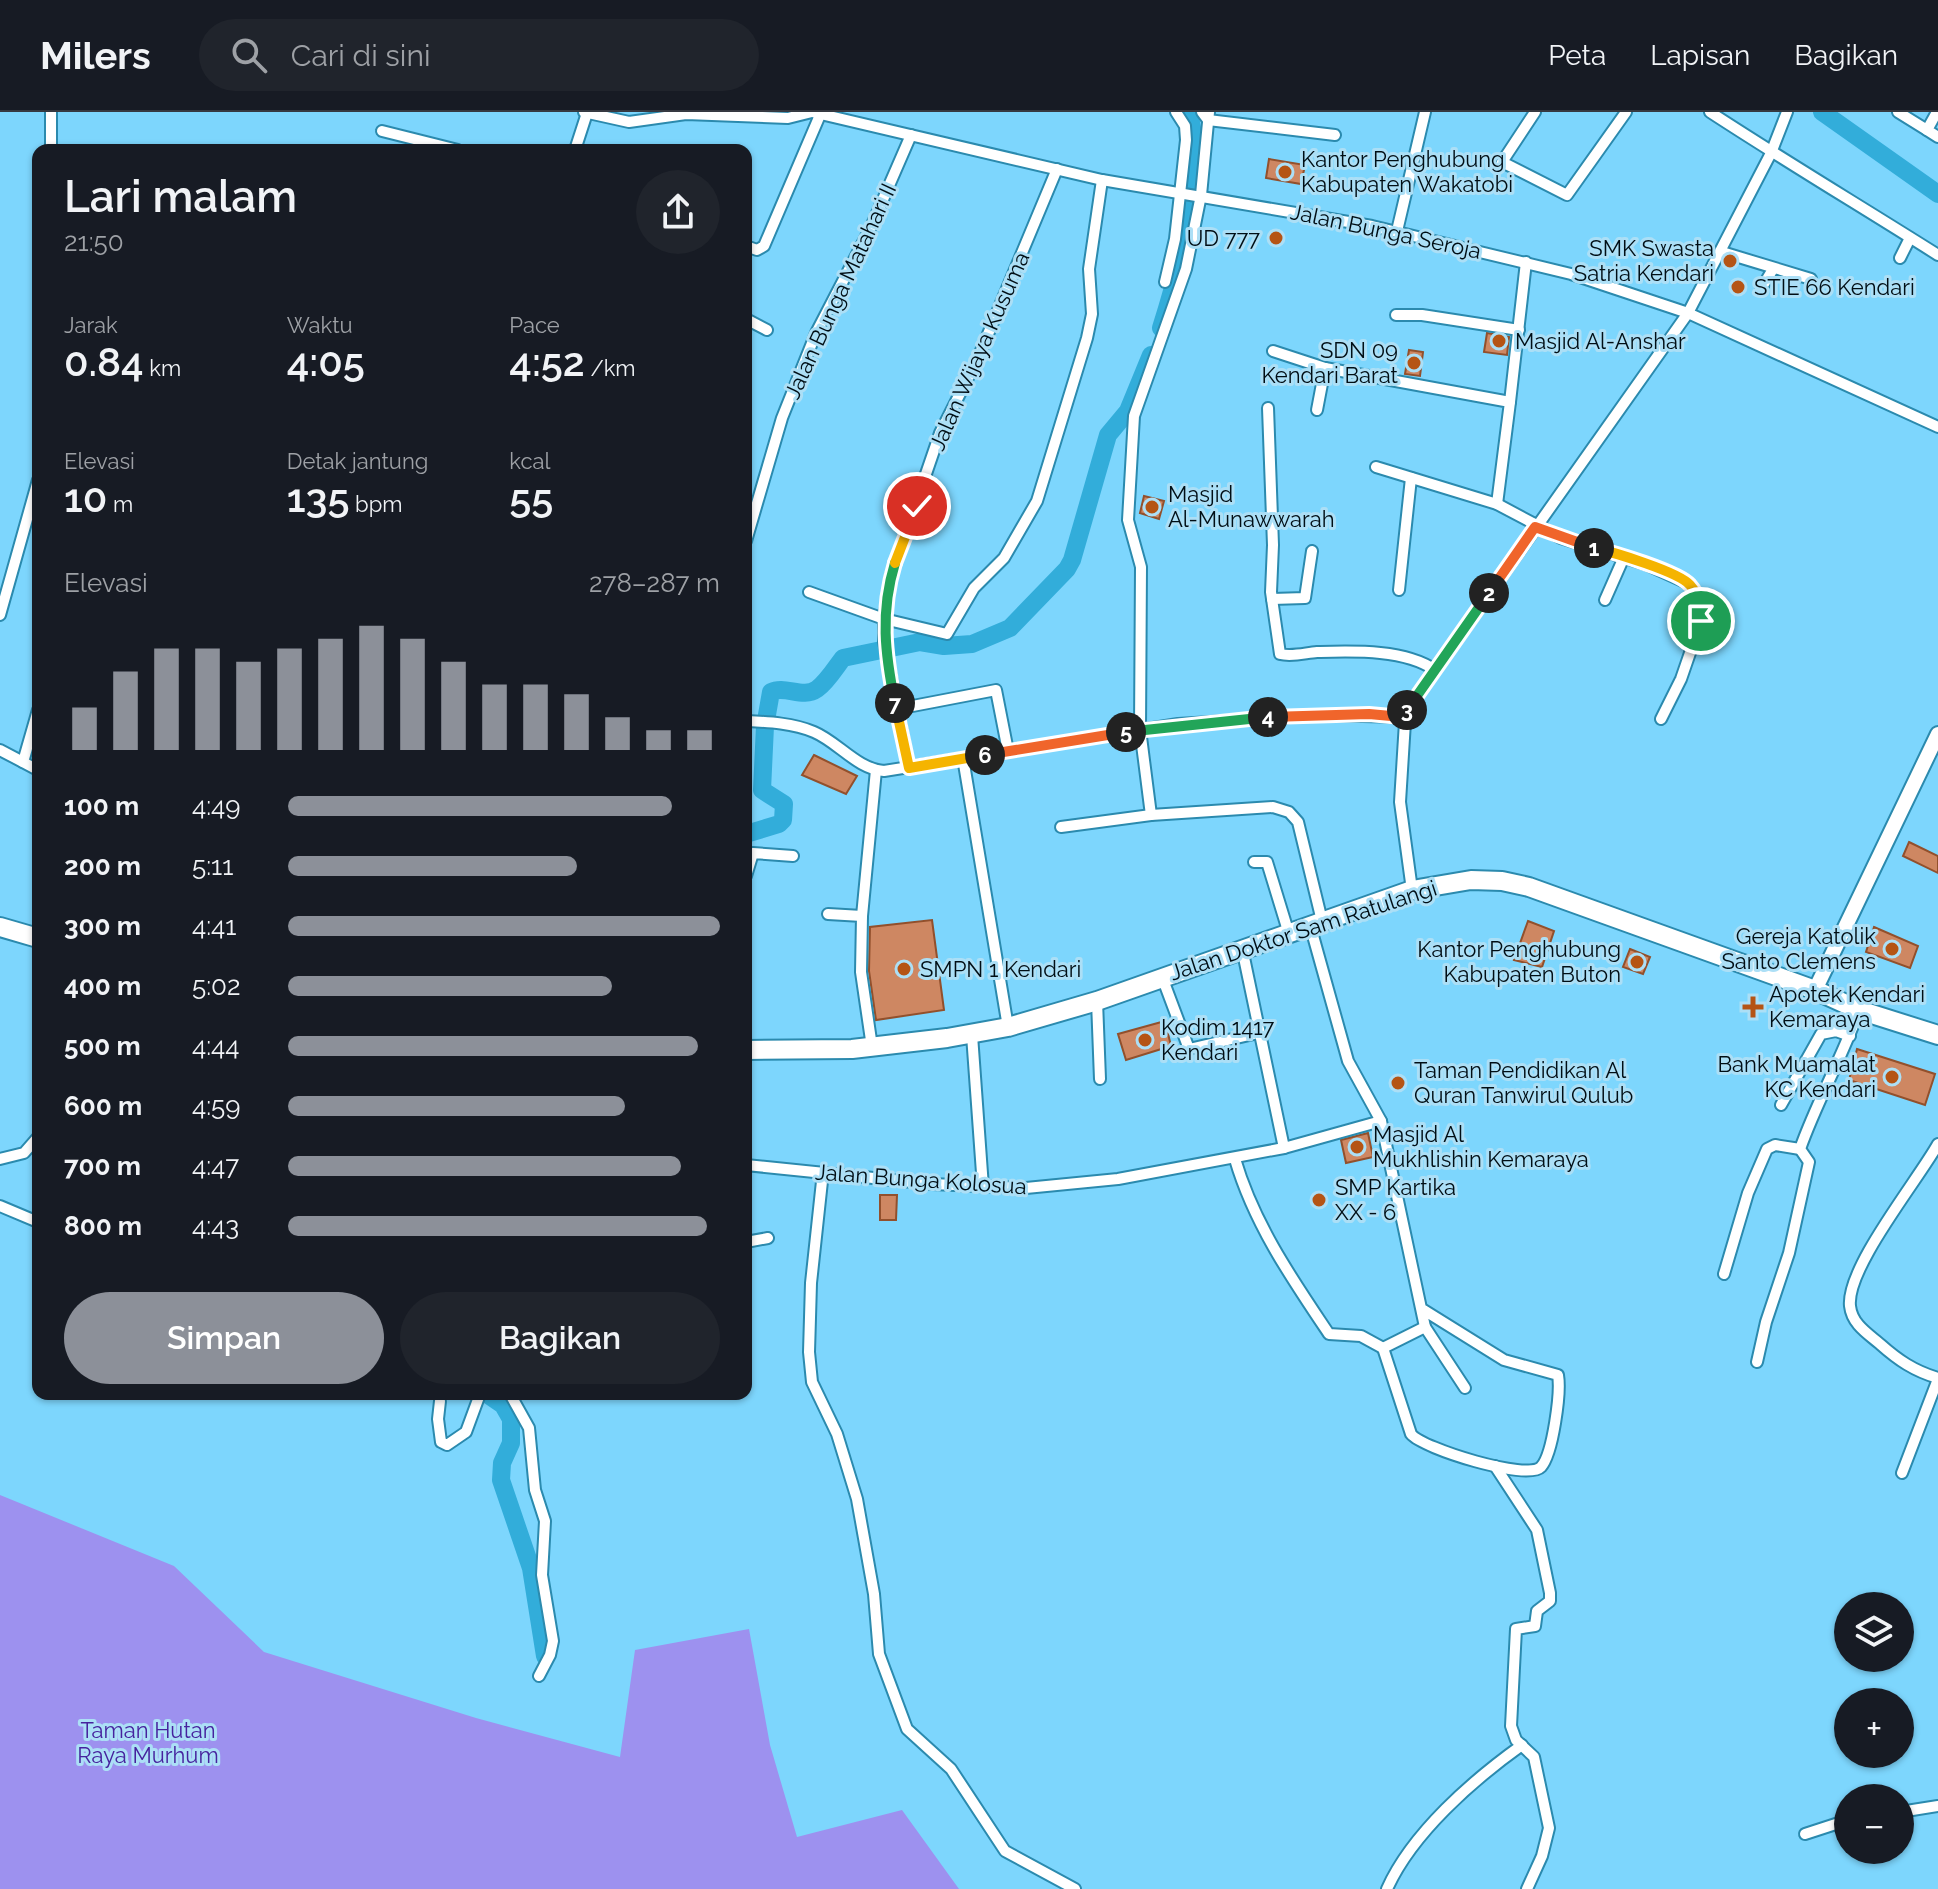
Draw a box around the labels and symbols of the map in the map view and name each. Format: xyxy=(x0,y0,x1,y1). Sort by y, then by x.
place label: Kantor Penghubung Kabupaten Wakatobi xyxy=(1301,146,1513,197)
marker: Kantor Penghubung Kabupaten Wakatobi xyxy=(1276,163,1294,181)
street label: Jalan Bunga Matahari II xyxy=(779,179,901,403)
street label: Jalan Bunga Seroja xyxy=(1288,198,1484,264)
place label: UD 777 xyxy=(1187,225,1260,251)
marker: UD 777 xyxy=(1267,229,1285,247)
place label: SMK Swasta Satria Kendari xyxy=(1574,235,1714,286)
street label: Jalan Wijaya Kusuma xyxy=(924,248,1034,454)
marker: SMK Swasta Satria Kendari xyxy=(1721,252,1739,270)
place label: STIE 66 Kendari xyxy=(1754,274,1915,300)
marker: STIE 66 Kendari xyxy=(1729,278,1747,296)
place label: Masjid Al-Anshar xyxy=(1515,328,1686,354)
marker: Masjid Al-Anshar xyxy=(1490,332,1508,350)
place label: SDN 09 Kendari Barat xyxy=(1261,337,1399,388)
marker: SDN 09 Kendari Barat xyxy=(1405,354,1423,372)
pin xyxy=(883,472,951,540)
place label: Masjid Al-Munawwarah xyxy=(1168,481,1335,532)
marker: Masjid Al-Munawwarah xyxy=(1143,498,1161,516)
pin: 1 xyxy=(1574,528,1614,568)
pin: 2 xyxy=(1469,573,1509,613)
pin xyxy=(1667,587,1735,655)
pin: 7 xyxy=(875,683,915,723)
pin: 3 xyxy=(1387,690,1427,730)
pin: 4 xyxy=(1248,697,1288,737)
pin: 5 xyxy=(1106,712,1146,752)
pin: 6 xyxy=(965,735,1005,775)
street label: Jalan Doktor Sam Ratulangi xyxy=(1166,874,1440,986)
place label: Gereja Katolik Santo Clemens xyxy=(1721,923,1876,974)
place label: Kantor Penghubung Kabupaten Buton xyxy=(1417,936,1621,987)
marker: Gereja Katolik Santo Clemens xyxy=(1883,940,1901,958)
marker: Kantor Penghubung Kabupaten Buton xyxy=(1628,953,1646,971)
place label: SMPN 1 Kendari xyxy=(920,956,1081,982)
marker: SMPN 1 Kendari xyxy=(895,960,913,978)
place label: Apotek Kendari Kemaraya xyxy=(1769,981,1925,1032)
marker: Apotek Kendari Kemaraya xyxy=(1744,998,1762,1016)
place label: Kodim 1417 Kendari xyxy=(1161,1014,1275,1065)
marker: Kodim 1417 Kendari xyxy=(1136,1031,1154,1049)
place label: Bank Muamalat KC Kendari xyxy=(1717,1051,1877,1102)
place label: Taman Pendidikan Al Quran Tanwirul Qulub xyxy=(1414,1057,1633,1108)
marker: Bank Muamalat KC Kendari xyxy=(1883,1068,1901,1086)
marker: Taman Pendidikan Al Quran Tanwirul Qulub xyxy=(1389,1074,1407,1092)
place label: Masjid Al Mukhlishin Kemaraya xyxy=(1373,1121,1589,1172)
marker: Masjid Al Mukhlishin Kemaraya xyxy=(1348,1138,1366,1156)
street label: Jalan Bunga Kolosua xyxy=(814,1159,1028,1199)
place label: SMP Kartika XX - 6 xyxy=(1335,1174,1456,1225)
marker: SMP Kartika XX - 6 xyxy=(1310,1191,1328,1209)
park label: Taman Hutan Raya Murhum xyxy=(77,1717,219,1768)

